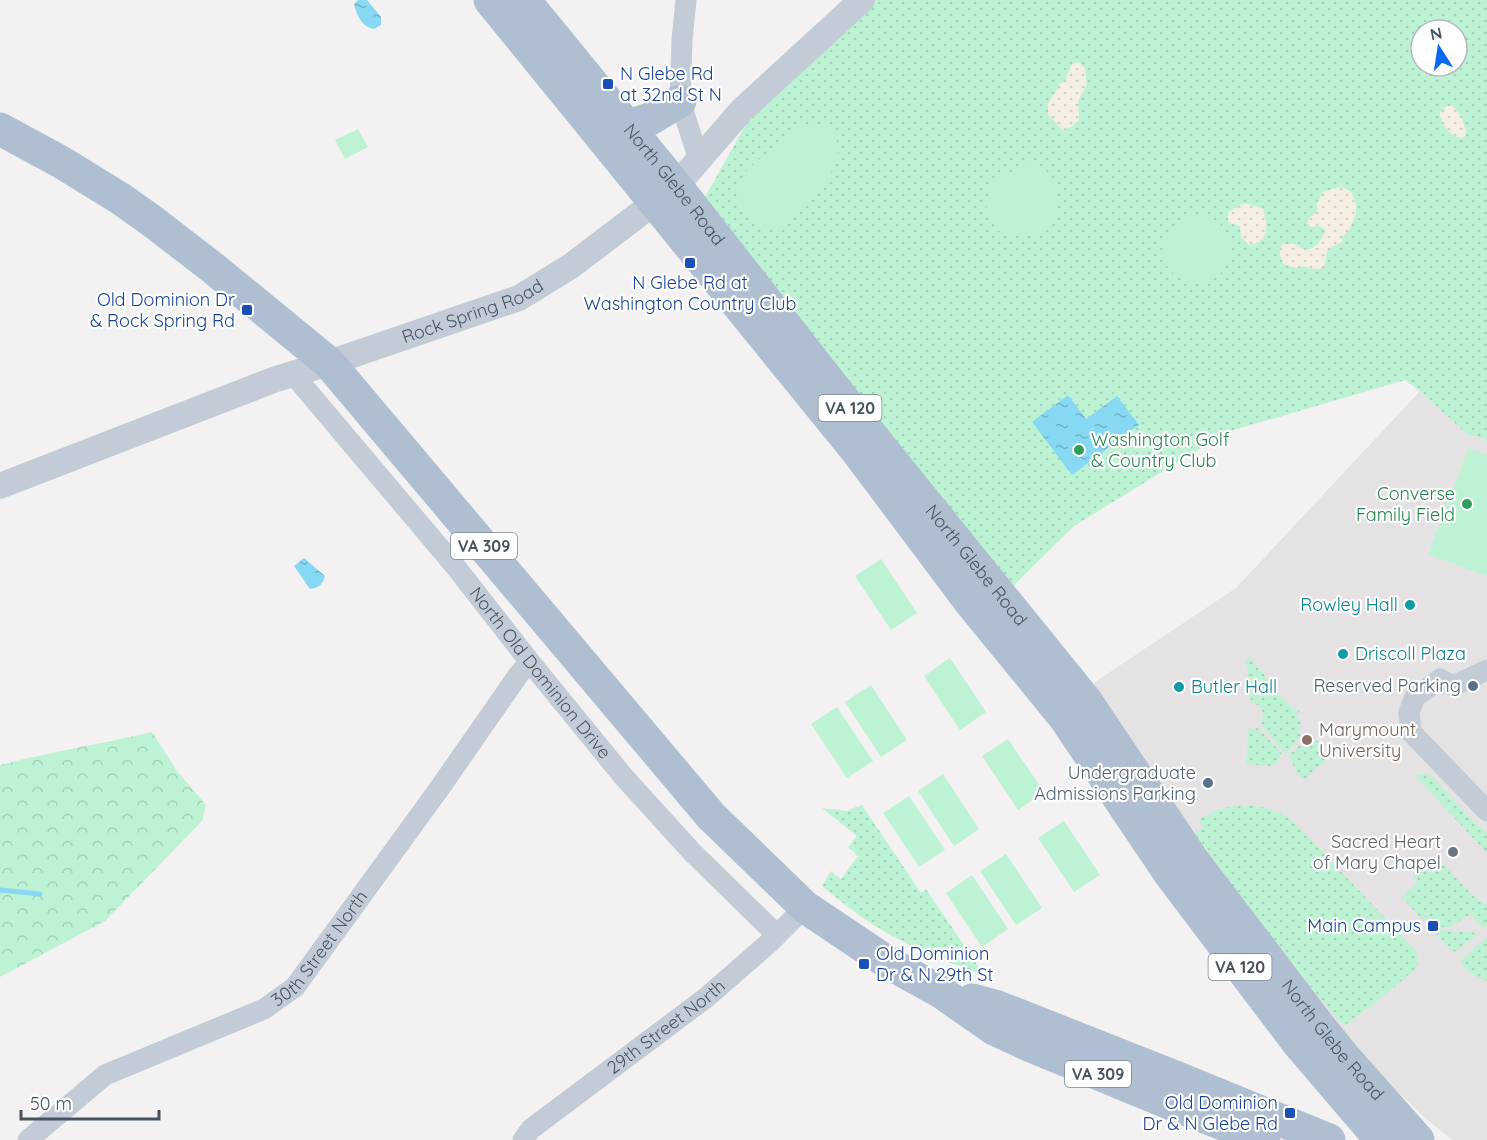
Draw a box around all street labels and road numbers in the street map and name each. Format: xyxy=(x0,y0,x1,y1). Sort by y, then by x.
street label: North Glebe Road xyxy=(619,119,730,250)
street label: Rock Spring Road xyxy=(399,274,548,348)
road number: VA 120 xyxy=(818,395,882,421)
street label: North Glebe Road xyxy=(921,500,1033,630)
road number: VA 309 xyxy=(451,533,517,559)
street label: North Old Dominion Drive xyxy=(465,582,616,763)
street label: 30th Street North xyxy=(267,886,372,1011)
road number: VA 120 xyxy=(1208,954,1272,980)
street label: 29th Street North xyxy=(602,974,730,1079)
street label: North Glebe Road xyxy=(1277,975,1389,1105)
road number: VA 309 xyxy=(1065,1061,1131,1087)

